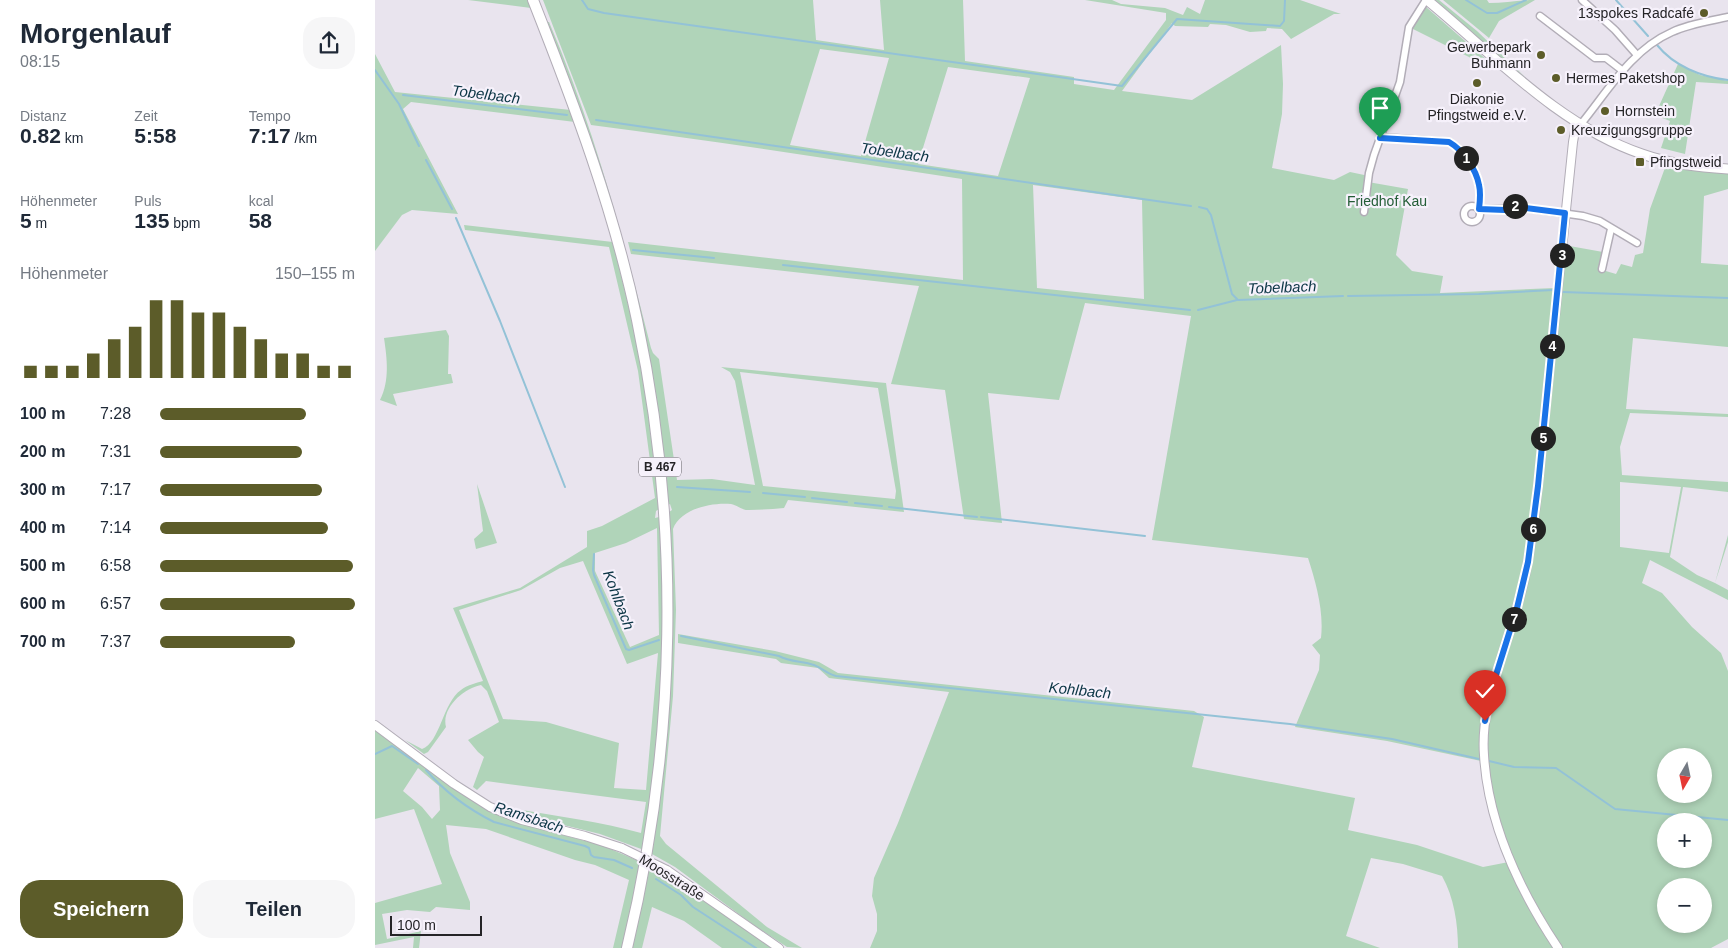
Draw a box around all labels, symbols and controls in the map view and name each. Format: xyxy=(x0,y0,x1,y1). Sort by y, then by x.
place label: 13spokes Radcafé xyxy=(1578,5,1694,21)
marker: 13spokes Radcafé xyxy=(1698,7,1710,19)
button: share xyxy=(303,17,355,69)
text: Morgenlauf xyxy=(20,18,171,49)
place label: Gewerbepark Buhmann xyxy=(1447,39,1532,71)
marker: Gewerbepark Buhmann xyxy=(1535,49,1547,61)
text: 08:15 xyxy=(20,53,60,70)
place label: Hermes Paketshop xyxy=(1566,70,1685,86)
marker: Hermes Paketshop xyxy=(1550,72,1562,84)
marker: Diakonie Pfingstweid e.V. xyxy=(1471,77,1483,89)
water label: Tobelbach xyxy=(451,81,521,107)
pin xyxy=(1359,87,1401,138)
place label: Diakonie Pfingstweid e.V. xyxy=(1427,91,1527,123)
icon: arrive xyxy=(1366,94,1394,122)
place label: Hornstein xyxy=(1615,103,1675,119)
marker: Hornstein xyxy=(1599,105,1611,117)
text: Distanz xyxy=(20,108,67,124)
text: Zeit xyxy=(134,108,158,124)
text: Tempo xyxy=(249,108,291,124)
place label: Kreuzigungsgruppe xyxy=(1571,122,1693,138)
text: 0.82 xyxy=(20,124,61,147)
text: 5:58 xyxy=(134,124,176,147)
text: 7:17 xyxy=(249,124,291,147)
marker: Kreuzigungsgruppe xyxy=(1555,124,1567,136)
text: km xyxy=(61,130,83,146)
text: /km xyxy=(291,130,317,146)
water label: Tobelbach xyxy=(860,139,930,165)
pin: 1 xyxy=(1453,146,1479,170)
text: 1 xyxy=(1463,150,1470,166)
place label: Pfingstweid xyxy=(1650,154,1722,170)
marker: Pfingstweid xyxy=(1634,156,1646,168)
text: Höhenmeter xyxy=(20,193,97,209)
text: Puls xyxy=(134,193,162,209)
text: kcal xyxy=(249,193,274,209)
park label: Friedhof Kau xyxy=(1347,193,1427,209)
pin: 2 xyxy=(1503,194,1527,218)
text: 2 xyxy=(1512,198,1519,214)
text: 5 xyxy=(20,209,32,232)
text: 135 xyxy=(134,209,169,232)
text: 58 xyxy=(249,209,272,232)
text: m xyxy=(32,215,47,231)
text: bpm xyxy=(169,215,201,231)
pin: 3 xyxy=(1549,242,1575,268)
text: 3 xyxy=(1559,247,1566,263)
text: Höhenmeter xyxy=(20,265,108,282)
text: 150–155 m xyxy=(275,265,355,282)
water label: Tobelbach xyxy=(1247,277,1317,297)
pin: 4 xyxy=(1539,334,1565,358)
text: 4 xyxy=(1549,338,1556,354)
text: 100 m xyxy=(20,405,65,422)
text: 7:28 xyxy=(100,405,131,422)
pin: 5 xyxy=(1531,426,1555,450)
text: 5 xyxy=(1540,430,1547,446)
text: 200 m xyxy=(20,443,65,460)
text: 7:31 xyxy=(100,443,131,460)
road number: B 467 xyxy=(639,458,681,477)
text: 300 m xyxy=(20,481,65,498)
text: 7:17 xyxy=(100,481,131,498)
pin: 6 xyxy=(1521,516,1545,542)
text: 400 m xyxy=(20,519,65,536)
text: 7:14 xyxy=(100,519,131,536)
text: 6 xyxy=(1530,521,1537,537)
text: 500 m xyxy=(20,557,65,574)
text: 6:58 xyxy=(100,557,131,574)
water label: Kohlbach xyxy=(600,568,638,632)
text: 600 m xyxy=(20,595,65,612)
text: 6:57 xyxy=(100,595,131,612)
pin: 7 xyxy=(1501,606,1527,632)
text: 7 xyxy=(1511,611,1518,627)
text: 700 m xyxy=(20,633,65,650)
text: 7:37 xyxy=(100,633,131,650)
pin xyxy=(1464,670,1506,721)
icon: check xyxy=(1471,677,1499,705)
water label: Kohlbach xyxy=(1048,678,1112,702)
north arrow xyxy=(1657,748,1713,802)
map controls xyxy=(1657,748,1712,933)
water label: Ramsbach xyxy=(492,798,566,836)
button: + xyxy=(1657,813,1712,868)
street label: Moosstraße xyxy=(636,851,708,903)
button: − xyxy=(1657,878,1712,933)
button: Speichern xyxy=(20,880,183,938)
button: Teilen xyxy=(193,880,355,938)
scale bar xyxy=(390,913,483,936)
text: 100 m xyxy=(397,917,436,933)

